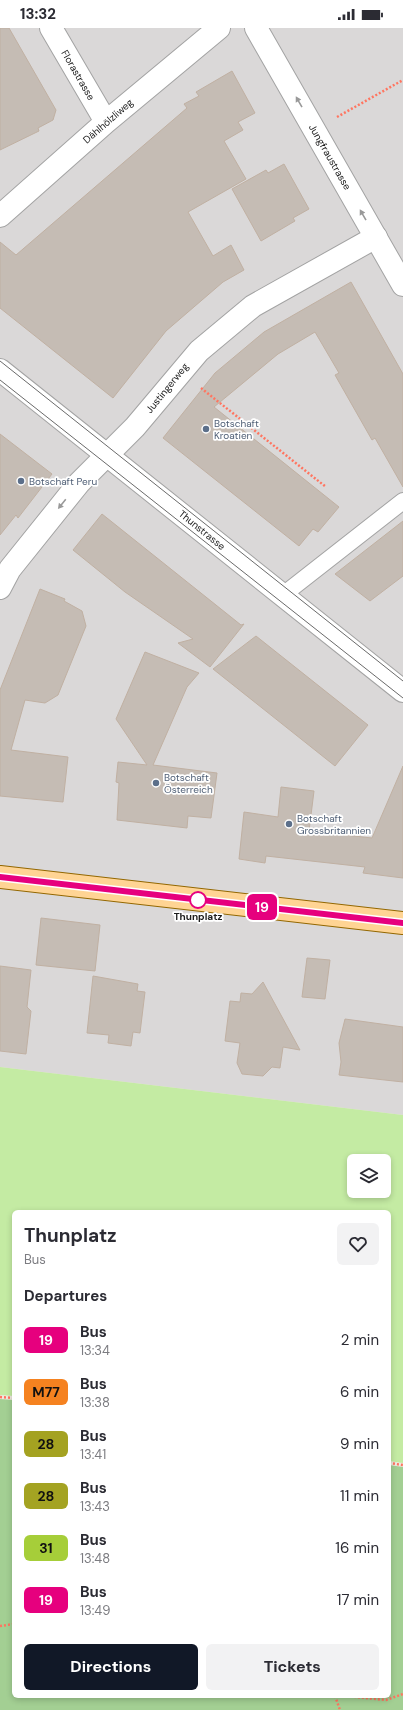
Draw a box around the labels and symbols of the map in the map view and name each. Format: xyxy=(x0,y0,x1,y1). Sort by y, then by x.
street label: Florastrasse xyxy=(58,47,98,103)
street label: Dählhölzliweg xyxy=(80,95,136,146)
one-way arrow xyxy=(295,96,302,108)
street label: Jungfraustrasse xyxy=(306,122,354,193)
one-way arrow xyxy=(360,209,367,221)
street label: Justingerweg xyxy=(143,360,192,416)
place label: Botschaft Kroatien xyxy=(214,417,259,442)
marker: Botschaft Kroatien xyxy=(201,424,211,434)
place label: Botschaft Peru xyxy=(29,475,97,488)
marker: Botschaft Peru xyxy=(16,476,26,486)
one-way arrow xyxy=(58,499,67,510)
street label: Thunstrasse xyxy=(176,507,228,553)
place label: Botschaft Österreich xyxy=(164,771,213,796)
marker: Botschaft Österreich xyxy=(151,778,161,788)
place label: Botschaft Grossbritannien xyxy=(297,812,371,837)
marker: Botschaft Grossbritannien xyxy=(284,819,294,829)
marker: Thunplatz xyxy=(189,891,207,909)
line badge: 19 xyxy=(244,894,280,920)
place label: Thunplatz xyxy=(174,910,222,923)

